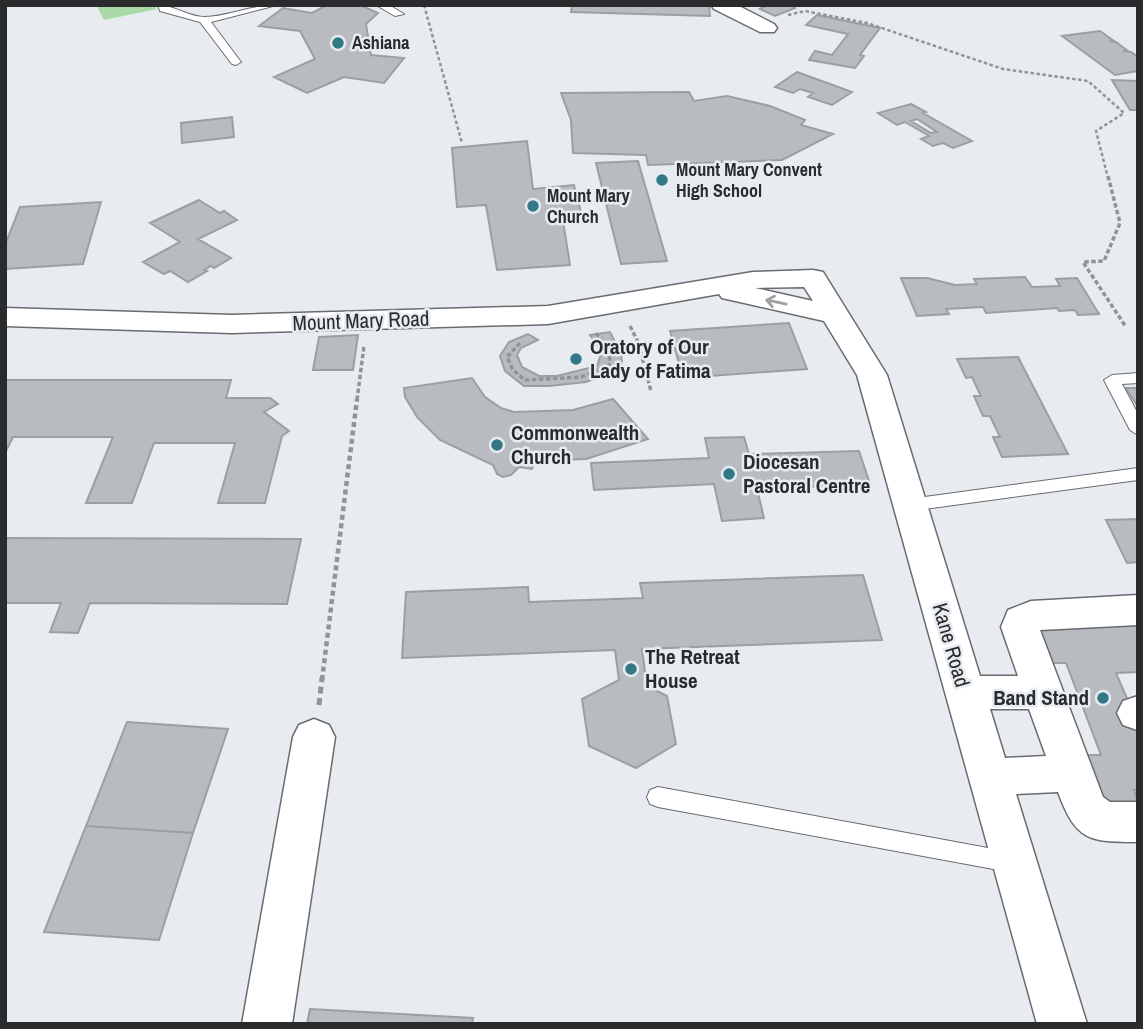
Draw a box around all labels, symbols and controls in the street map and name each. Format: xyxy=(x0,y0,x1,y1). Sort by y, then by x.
place label: Ashiana xyxy=(352,30,410,55)
marker: Ashiana xyxy=(330,35,346,51)
place label: Mount Mary Convent High School xyxy=(676,157,822,203)
marker: Mount Mary Convent High School xyxy=(654,172,670,188)
place label: Mount Mary Church xyxy=(547,183,631,229)
marker: Mount Mary Church xyxy=(525,198,541,214)
one-way arrow xyxy=(765,295,788,309)
street label: Mount Mary Road xyxy=(292,304,430,337)
place label: Oratory of Our Lady of Fatima xyxy=(590,332,711,385)
marker: Oratory of Our Lady of Fatima xyxy=(568,351,584,367)
place label: Commonwealth Church xyxy=(511,418,639,471)
marker: Commonwealth Church xyxy=(489,437,505,453)
place label: Diocesan Pastoral Centre xyxy=(743,447,870,500)
marker: Diocesan Pastoral Centre xyxy=(721,466,737,482)
street label: Kane Road xyxy=(926,599,977,690)
place label: The Retreat House xyxy=(645,642,740,695)
marker: The Retreat House xyxy=(623,661,639,677)
place label: Band Stand xyxy=(993,683,1089,712)
marker: Band Stand xyxy=(1095,690,1111,706)

